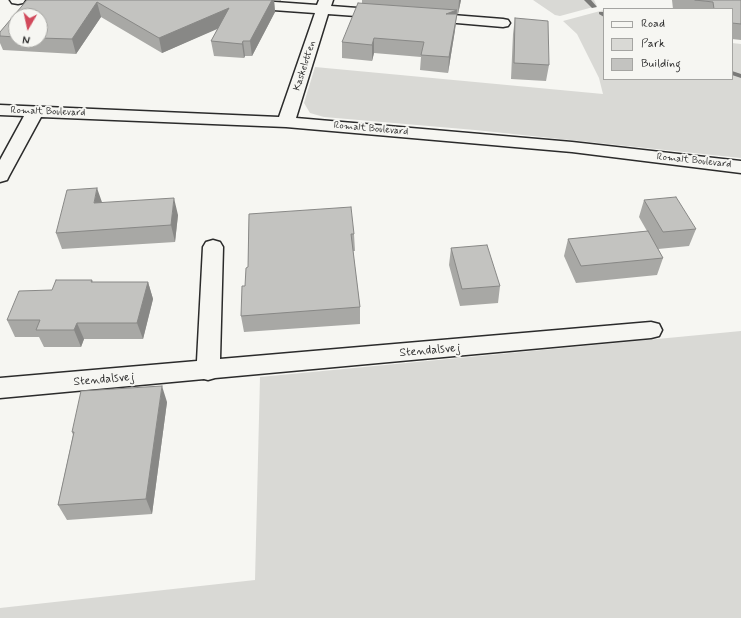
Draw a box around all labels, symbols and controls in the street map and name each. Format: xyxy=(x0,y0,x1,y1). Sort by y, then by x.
north arrow xyxy=(8,8,48,48)
legend xyxy=(603,8,733,80)
text: Road xyxy=(641,16,665,32)
text: N xyxy=(22,31,31,46)
text: Park xyxy=(641,36,665,52)
street label: Kaskelotten xyxy=(291,39,319,93)
text: Building xyxy=(641,56,681,72)
street label: Romalt Boulevard xyxy=(10,105,86,119)
street label: Romalt Boulevard xyxy=(333,120,409,138)
street label: Romalt Boulevard xyxy=(656,151,732,171)
street label: Stendalsvej xyxy=(399,341,461,361)
street label: Stendalsvej xyxy=(73,370,135,390)

